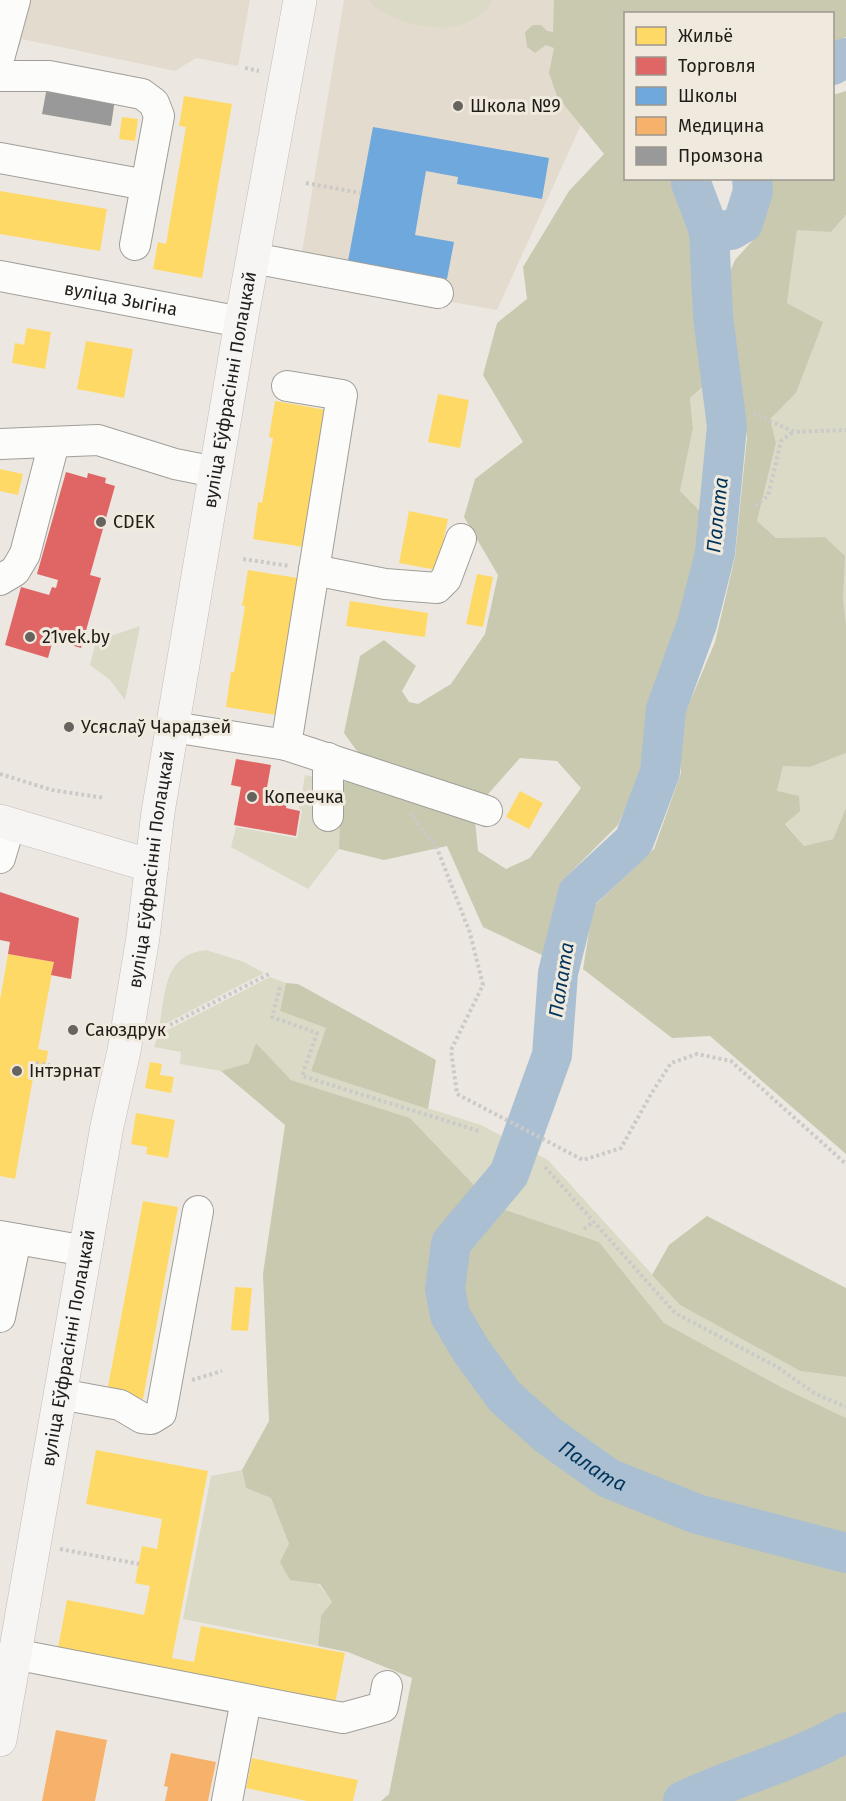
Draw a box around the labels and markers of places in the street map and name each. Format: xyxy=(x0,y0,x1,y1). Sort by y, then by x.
place label: Школа №9 xyxy=(470,95,561,117)
marker: Школа №9 xyxy=(451,99,465,113)
place label: CDEK xyxy=(113,511,155,533)
marker: CDEK xyxy=(94,515,108,529)
place label: 21vek.by xyxy=(42,626,110,648)
marker: 21vek.by xyxy=(23,630,37,644)
place label: Усяслаў Чарадзей xyxy=(81,716,231,738)
marker: Усяслаў Чарадзей xyxy=(62,720,76,734)
place label: Копеечка xyxy=(264,786,344,808)
marker: Копеечка xyxy=(245,790,259,804)
place label: Саюздрук xyxy=(85,1019,167,1041)
marker: Саюздрук xyxy=(66,1023,80,1037)
place label: Інтэрнат xyxy=(29,1060,102,1082)
marker: Інтэрнат xyxy=(10,1064,24,1078)

